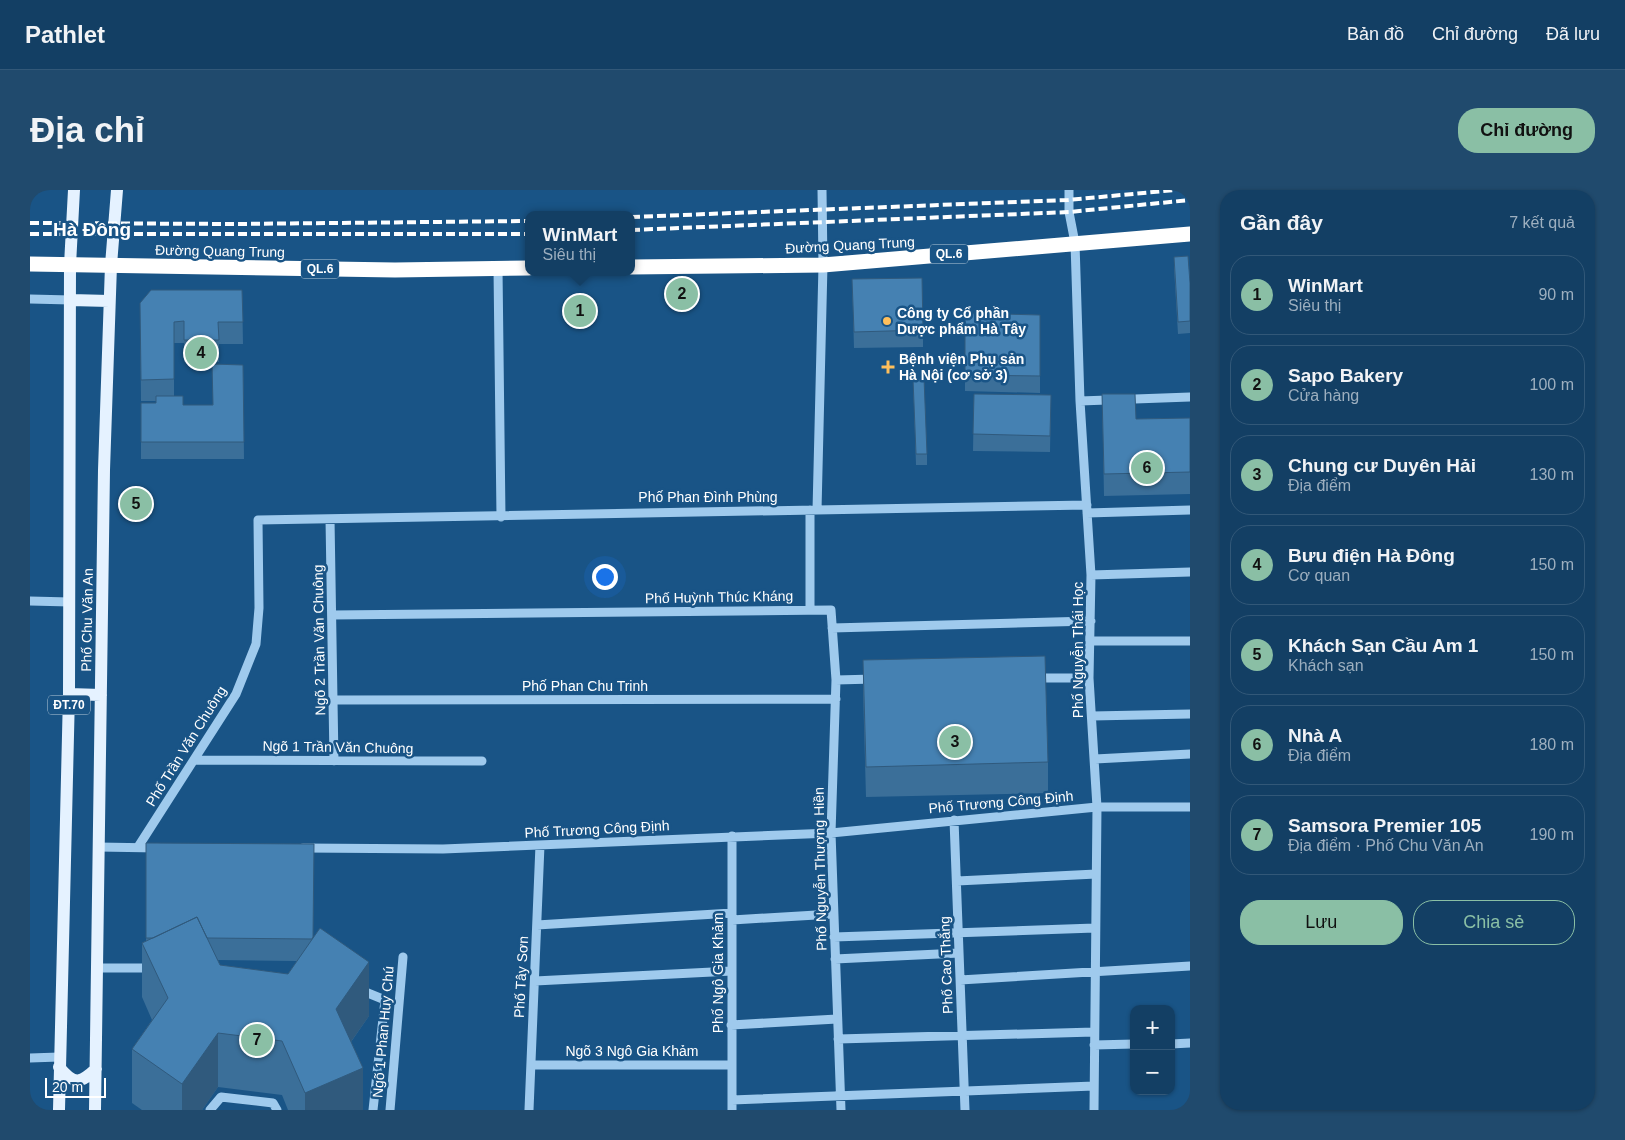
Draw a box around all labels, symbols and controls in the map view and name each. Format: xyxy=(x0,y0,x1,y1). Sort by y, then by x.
text: Pathlet xyxy=(25,21,105,48)
text: Bản đồ xyxy=(1347,24,1404,44)
text: Chỉ đường xyxy=(1432,24,1518,44)
text: Đã lưu xyxy=(1546,24,1600,44)
button: Chỉ đường xyxy=(1458,108,1595,153)
text: Địa chỉ xyxy=(30,110,145,149)
popup xyxy=(525,211,635,276)
text: Gần đây xyxy=(1240,211,1323,234)
text: 7 kết quả xyxy=(1509,214,1575,231)
district label: Hà Đông xyxy=(53,219,131,240)
text: WinMart xyxy=(543,224,617,245)
street label: Đường Quang Trung xyxy=(785,234,915,256)
street label: Đường Quang Trung xyxy=(155,242,285,260)
road number: QL.6 xyxy=(930,244,968,264)
text: Siêu thị xyxy=(543,246,596,263)
road number: QL.6 xyxy=(301,260,339,278)
pin: 2 xyxy=(666,275,698,313)
text: WinMart xyxy=(1288,275,1363,296)
text: 1 xyxy=(1253,286,1261,303)
text: 90 m xyxy=(1538,286,1574,303)
pin: 1 xyxy=(564,292,596,330)
text: Siêu thị xyxy=(1288,297,1341,314)
place label: Công ty Cổ phần Dược phẩm Hà Tây xyxy=(897,305,1026,337)
marker: Công ty Cổ phần Dược phẩm Hà Tây xyxy=(881,315,893,327)
pin: 4 xyxy=(185,334,217,372)
place label: Bệnh viện Phụ sản Hà Nội (cơ sở 3) xyxy=(899,351,1024,383)
marker: Bệnh viện Phụ sản Hà Nội (cơ sở 3) xyxy=(881,360,895,374)
text: Sapo Bakery xyxy=(1288,365,1403,386)
text: 2 xyxy=(1253,376,1261,393)
text: 100 m xyxy=(1530,376,1574,393)
text: Cửa hàng xyxy=(1288,387,1359,404)
pin: 6 xyxy=(1131,449,1163,487)
text: Chung cư Duyên Hải xyxy=(1288,455,1476,476)
text: 3 xyxy=(1253,466,1261,483)
text: 130 m xyxy=(1530,466,1574,483)
text: Địa điểm xyxy=(1288,477,1351,494)
pin: 5 xyxy=(120,485,152,523)
street label: Phố Phan Đình Phùng xyxy=(638,489,778,505)
text: Bưu điện Hà Đông xyxy=(1288,545,1455,566)
text: 4 xyxy=(1253,556,1261,573)
text: 150 m xyxy=(1530,556,1574,573)
street label: Ngõ 2 Trần Văn Chuông xyxy=(310,564,328,716)
your location xyxy=(592,564,618,590)
text: Cơ quan xyxy=(1288,567,1350,584)
street label: Phố Chu Văn An xyxy=(78,568,96,672)
street label: Phố Nguyễn Thái Học xyxy=(1070,582,1086,718)
street label: Phố Huỳnh Thúc Kháng xyxy=(645,588,793,606)
text: Khách Sạn Cầu Am 1 xyxy=(1288,635,1478,656)
text: 5 xyxy=(1253,646,1261,663)
text: 150 m xyxy=(1530,646,1574,663)
text: Khách sạn xyxy=(1288,657,1364,674)
street label: Phố Phan Chu Trinh xyxy=(522,678,648,694)
street label: Phố Trần Văn Chuông xyxy=(143,683,229,809)
road number: ĐT.70 xyxy=(48,696,90,714)
pin: 3 xyxy=(939,723,971,761)
text: Nhà A xyxy=(1288,725,1342,746)
text: 6 xyxy=(1253,736,1261,753)
text: 180 m xyxy=(1530,736,1574,753)
street label: Ngõ 1 Trần Văn Chuông xyxy=(262,738,414,756)
text: Địa điểm xyxy=(1288,747,1351,764)
street label: Phố Nguyễn Thượng Hiền xyxy=(811,787,829,951)
street label: Phố Trương Công Định xyxy=(928,788,1074,816)
text: Samsora Premier 105 xyxy=(1288,815,1481,836)
street label: Phố Trương Công Định xyxy=(524,817,670,841)
text: 7 xyxy=(1253,826,1261,843)
text: 190 m xyxy=(1530,826,1574,843)
text: Địa điểm · Phố Chu Văn An xyxy=(1288,837,1484,854)
button: Lưu xyxy=(1240,900,1403,945)
button: Chia sẻ xyxy=(1413,900,1575,945)
street label: Phố Ngô Gia Khảm xyxy=(710,913,726,1033)
street label: Phố Cao Thắng xyxy=(936,916,956,1014)
street label: Phố Tây Sơn xyxy=(511,936,531,1018)
street label: Ngõ 1 Phan Huy Chú xyxy=(369,965,397,1099)
map controls xyxy=(1130,1005,1175,1095)
button: + xyxy=(1130,1005,1175,1050)
pin: 7 xyxy=(241,1021,273,1059)
street label: Ngõ 3 Ngô Gia Khảm xyxy=(565,1043,699,1059)
button: − xyxy=(1130,1050,1175,1095)
scale bar xyxy=(45,1075,106,1098)
text: 20 m xyxy=(52,1079,83,1095)

